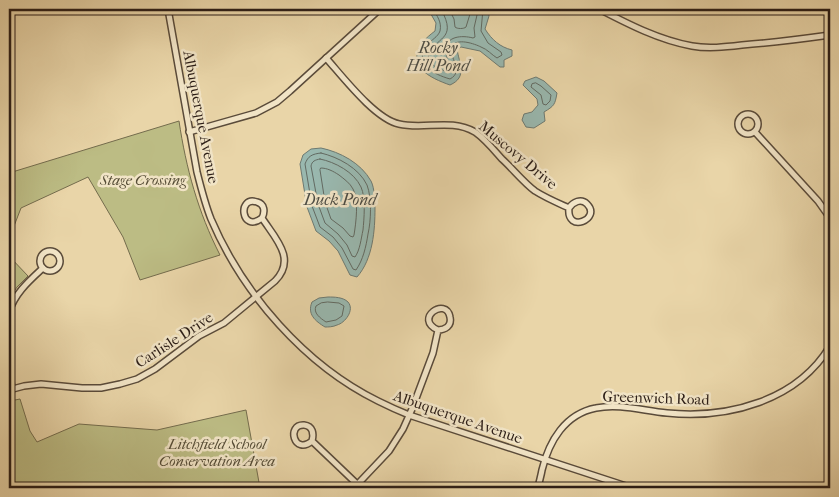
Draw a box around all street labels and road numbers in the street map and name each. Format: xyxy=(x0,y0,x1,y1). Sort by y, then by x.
street label: Albuquerque Avenue xyxy=(179,48,223,186)
street label: Muscovy Drive xyxy=(475,117,561,193)
street label: Carlisle Drive xyxy=(132,308,217,372)
street label: Albuquerque Avenue xyxy=(390,386,525,448)
street label: Greenwich Road xyxy=(602,387,711,409)

